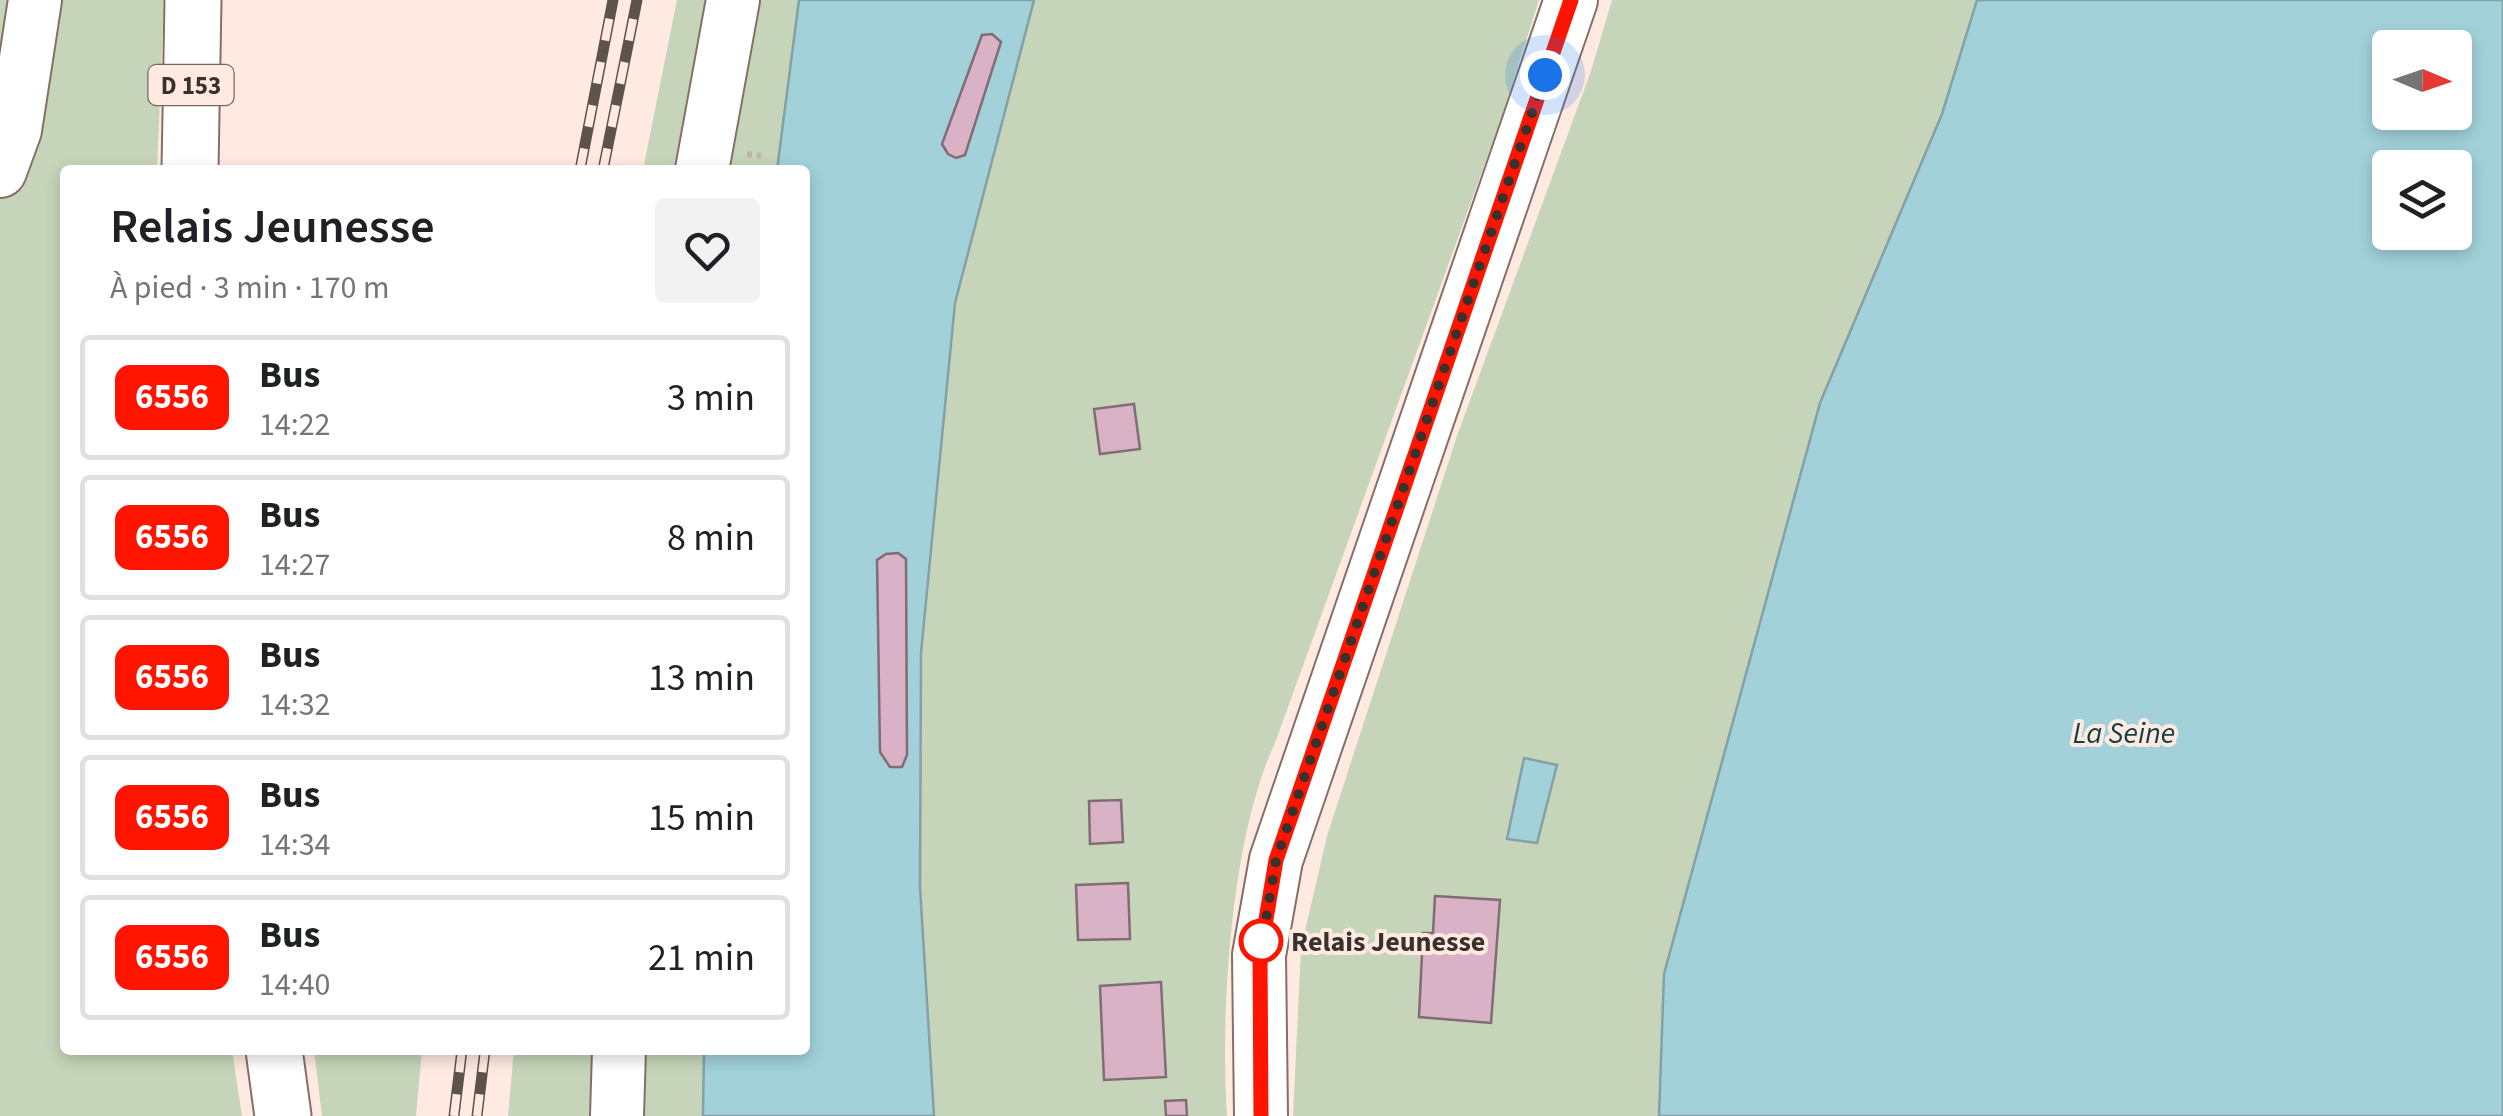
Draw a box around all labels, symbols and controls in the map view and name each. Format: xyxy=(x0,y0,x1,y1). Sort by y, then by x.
north arrow xyxy=(2372,30,2472,130)
map controls xyxy=(2372,30,2472,250)
your location xyxy=(1520,50,1570,100)
road number: D 153 xyxy=(148,65,234,105)
button: layers xyxy=(2372,150,2472,250)
text: Relais Jeunesse xyxy=(110,193,435,261)
button: heart xyxy=(655,198,760,303)
text: À pied · 3 min · 170 m xyxy=(110,265,389,311)
text: Bus xyxy=(259,348,320,402)
text: 3 min xyxy=(667,371,755,425)
text: 6556 xyxy=(135,372,209,422)
text: 14:22 xyxy=(259,402,331,448)
text: Bus xyxy=(259,488,320,542)
text: 8 min xyxy=(667,511,755,565)
text: 6556 xyxy=(135,512,209,562)
text: 14:27 xyxy=(259,542,331,588)
text: Bus xyxy=(259,628,320,682)
text: 13 min xyxy=(648,651,755,705)
text: 6556 xyxy=(135,652,209,702)
text: 14:32 xyxy=(259,682,331,728)
water label: La Seine xyxy=(2073,712,2175,755)
text: Bus xyxy=(259,768,320,822)
text: 15 min xyxy=(648,791,755,845)
text: 6556 xyxy=(135,792,209,842)
text: 14:34 xyxy=(259,822,331,868)
text: Bus xyxy=(259,908,320,962)
marker: Relais Jeunesse xyxy=(1240,920,1282,962)
place label: Relais Jeunesse xyxy=(1291,922,1485,962)
text: 21 min xyxy=(648,931,755,985)
text: 6556 xyxy=(135,932,209,982)
text: 14:40 xyxy=(259,962,331,1008)

